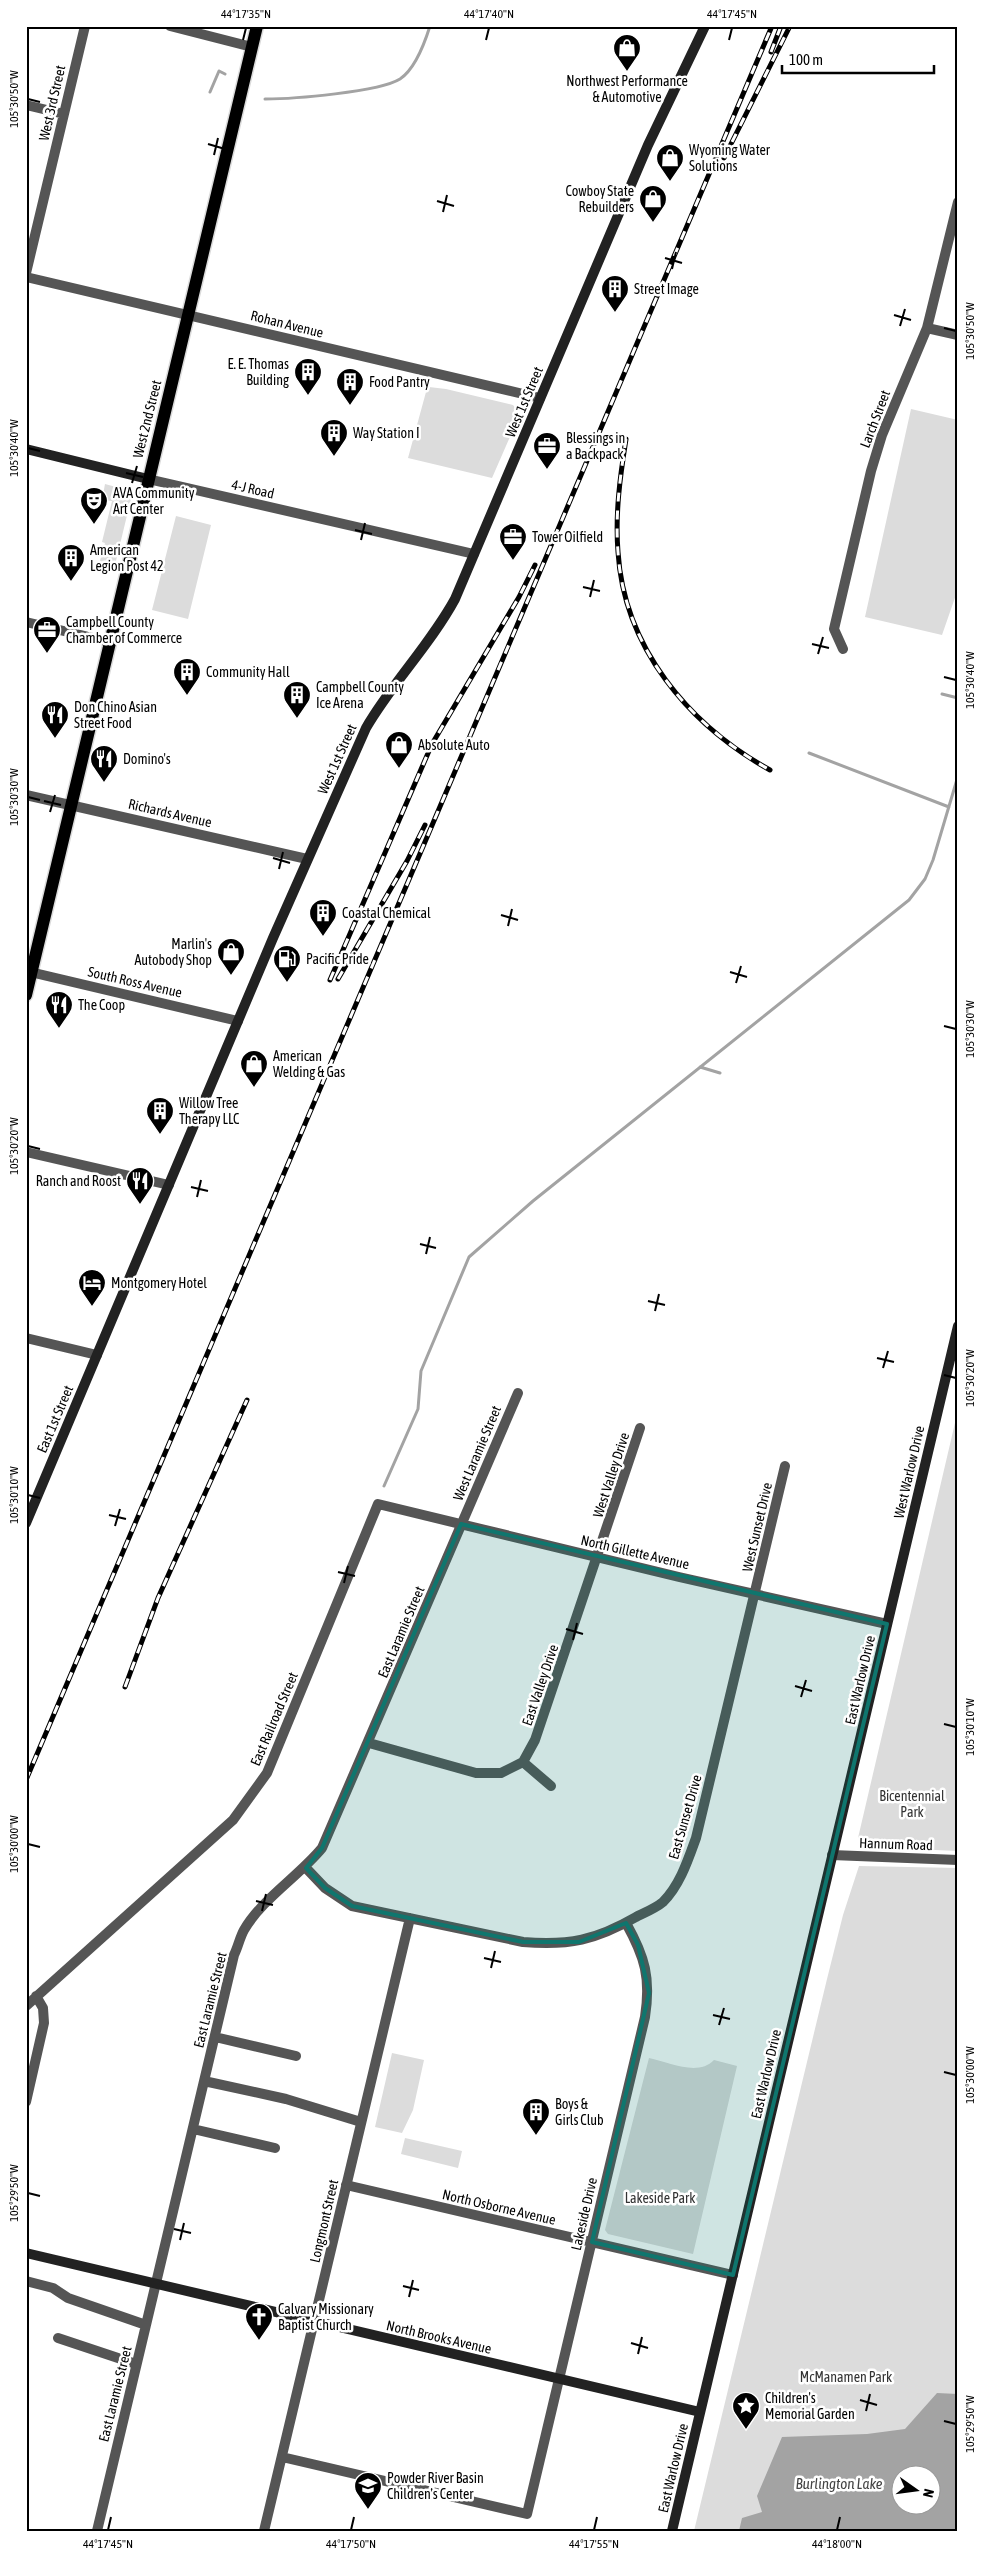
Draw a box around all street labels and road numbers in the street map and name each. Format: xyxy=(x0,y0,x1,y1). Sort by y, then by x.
street label: West 3rd Street xyxy=(36,64,68,142)
street label: Rohan Avenue xyxy=(249,307,325,341)
street label: West 1st Street xyxy=(502,364,546,440)
street label: West 2nd Street xyxy=(130,378,164,460)
street label: Larch Street xyxy=(857,388,893,450)
street label: 4-J Road xyxy=(230,476,276,502)
street label: West 1st Street xyxy=(314,721,360,797)
street label: Richards Avenue xyxy=(127,796,213,830)
street label: South Ross Avenue xyxy=(86,963,184,1001)
street label: East 1st Street xyxy=(34,1383,76,1455)
street label: West Laramie Street xyxy=(450,1403,504,1503)
street label: West Warlow Drive xyxy=(891,1424,927,1520)
street label: West Valley Drive xyxy=(590,1431,632,1519)
street label: West Sunset Drive xyxy=(739,1481,775,1573)
street label: North Gillette Avenue xyxy=(579,1532,691,1572)
street label: East Laramie Street xyxy=(374,1584,428,1680)
street label: East Warlow Drive xyxy=(842,1634,878,1726)
street label: East Valley Drive xyxy=(519,1642,561,1728)
street label: East Railroad Street xyxy=(247,1670,301,1768)
street label: East Sunset Drive xyxy=(665,1773,705,1861)
street label: Hannum Road xyxy=(859,1835,933,1853)
street label: East Laramie Street xyxy=(190,1951,230,2049)
street label: East Warlow Drive xyxy=(748,2028,784,2120)
street label: Lakeside Drive xyxy=(568,2176,600,2252)
street label: Longmont Street xyxy=(307,2178,341,2264)
street label: North Osborne Avenue xyxy=(441,2186,557,2228)
street label: North Brooks Avenue xyxy=(385,2317,493,2357)
street label: East Laramie Street xyxy=(95,2345,135,2443)
street label: East Warlow Drive xyxy=(655,2422,691,2514)

